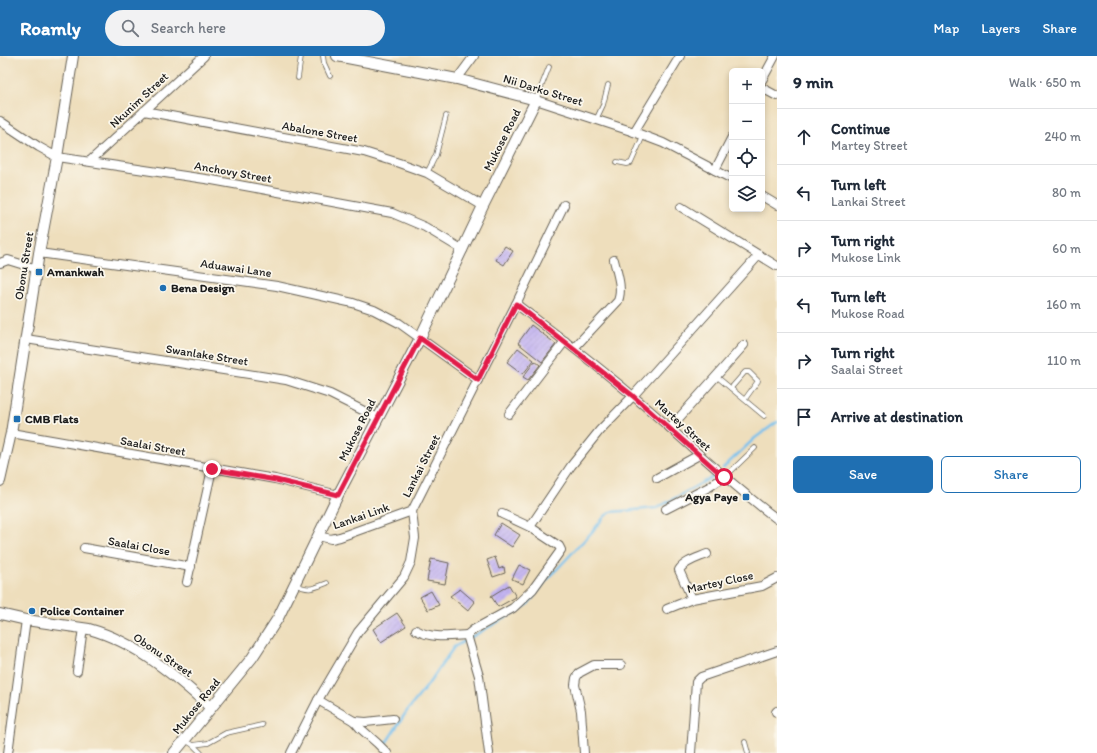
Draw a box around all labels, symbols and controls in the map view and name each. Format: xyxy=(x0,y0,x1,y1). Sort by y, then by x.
search box xyxy=(105,10,385,46)
text: Roamly xyxy=(20,17,81,40)
icon: search xyxy=(119,17,141,39)
text: Search here xyxy=(151,19,226,37)
text: Map xyxy=(934,20,959,37)
text: Layers xyxy=(981,20,1020,37)
text: Share xyxy=(1042,20,1077,37)
map controls xyxy=(729,68,765,212)
button: + xyxy=(729,68,765,104)
street label: Nkunim Street xyxy=(107,69,172,131)
street label: Nii Darko Street xyxy=(502,71,585,109)
text: 9 min xyxy=(793,72,833,92)
text: Walk · 650 m xyxy=(1009,75,1081,90)
button: − xyxy=(729,104,765,140)
street label: Mukose Road xyxy=(480,106,524,173)
street label: Abalone Street xyxy=(281,118,359,146)
text: Continue xyxy=(831,120,890,138)
icon: ahead xyxy=(793,126,815,148)
text: 240 m xyxy=(1044,129,1081,144)
text: Martey Street xyxy=(831,138,908,153)
button: locate xyxy=(729,140,765,176)
street label: Anchovy Street xyxy=(193,158,273,186)
button: layers xyxy=(729,176,765,212)
text: Turn left xyxy=(831,176,886,194)
icon: left xyxy=(793,182,815,204)
text: 80 m xyxy=(1052,185,1081,200)
text: Lankai Street xyxy=(831,194,906,209)
street label: Obonu Street xyxy=(12,230,36,301)
text: Turn right xyxy=(831,232,895,250)
icon: right xyxy=(793,238,815,260)
text: 60 m xyxy=(1052,241,1081,256)
text: Mukose Link xyxy=(831,250,901,265)
street label: Aduawai Lane xyxy=(200,256,273,280)
place label: Amankwah xyxy=(46,265,105,279)
marker: Amankwah xyxy=(34,267,44,277)
place label: Bena Design xyxy=(171,281,235,296)
marker: Bena Design xyxy=(158,283,168,293)
text: Turn left xyxy=(831,288,886,306)
icon: left xyxy=(793,294,815,316)
text: 160 m xyxy=(1046,297,1081,312)
text: Mukose Road xyxy=(831,306,905,321)
street label: Swanlake Street xyxy=(165,342,250,369)
text: Turn right xyxy=(831,344,895,362)
icon: right xyxy=(793,350,815,372)
text: 110 m xyxy=(1047,353,1081,368)
text: Saalai Street xyxy=(831,362,903,377)
street label: Mukose Road xyxy=(335,396,379,463)
street label: Martey Street xyxy=(652,396,714,454)
icon: arrive xyxy=(793,406,815,428)
text: Arrive at destination xyxy=(831,408,963,426)
place label: CMB Flats xyxy=(25,412,79,426)
marker: CMB Flats xyxy=(12,414,22,424)
street label: Lankai Street xyxy=(399,432,443,500)
street label: Saalai Street xyxy=(119,433,187,459)
button: Save xyxy=(793,456,933,493)
button: Share xyxy=(941,456,1081,493)
route end xyxy=(203,460,221,478)
route start xyxy=(715,468,733,486)
place label: Agya Paye xyxy=(684,490,738,505)
marker: Agya Paye xyxy=(741,492,751,502)
street label: Lankai Link xyxy=(331,500,392,532)
street label: Saalai Close xyxy=(107,534,171,558)
street label: Martey Close xyxy=(686,568,755,596)
place label: Police Container xyxy=(40,604,124,618)
marker: Police Container xyxy=(27,606,37,616)
street label: Obonu Street xyxy=(131,630,196,680)
street label: Mukose Road xyxy=(169,675,223,737)

